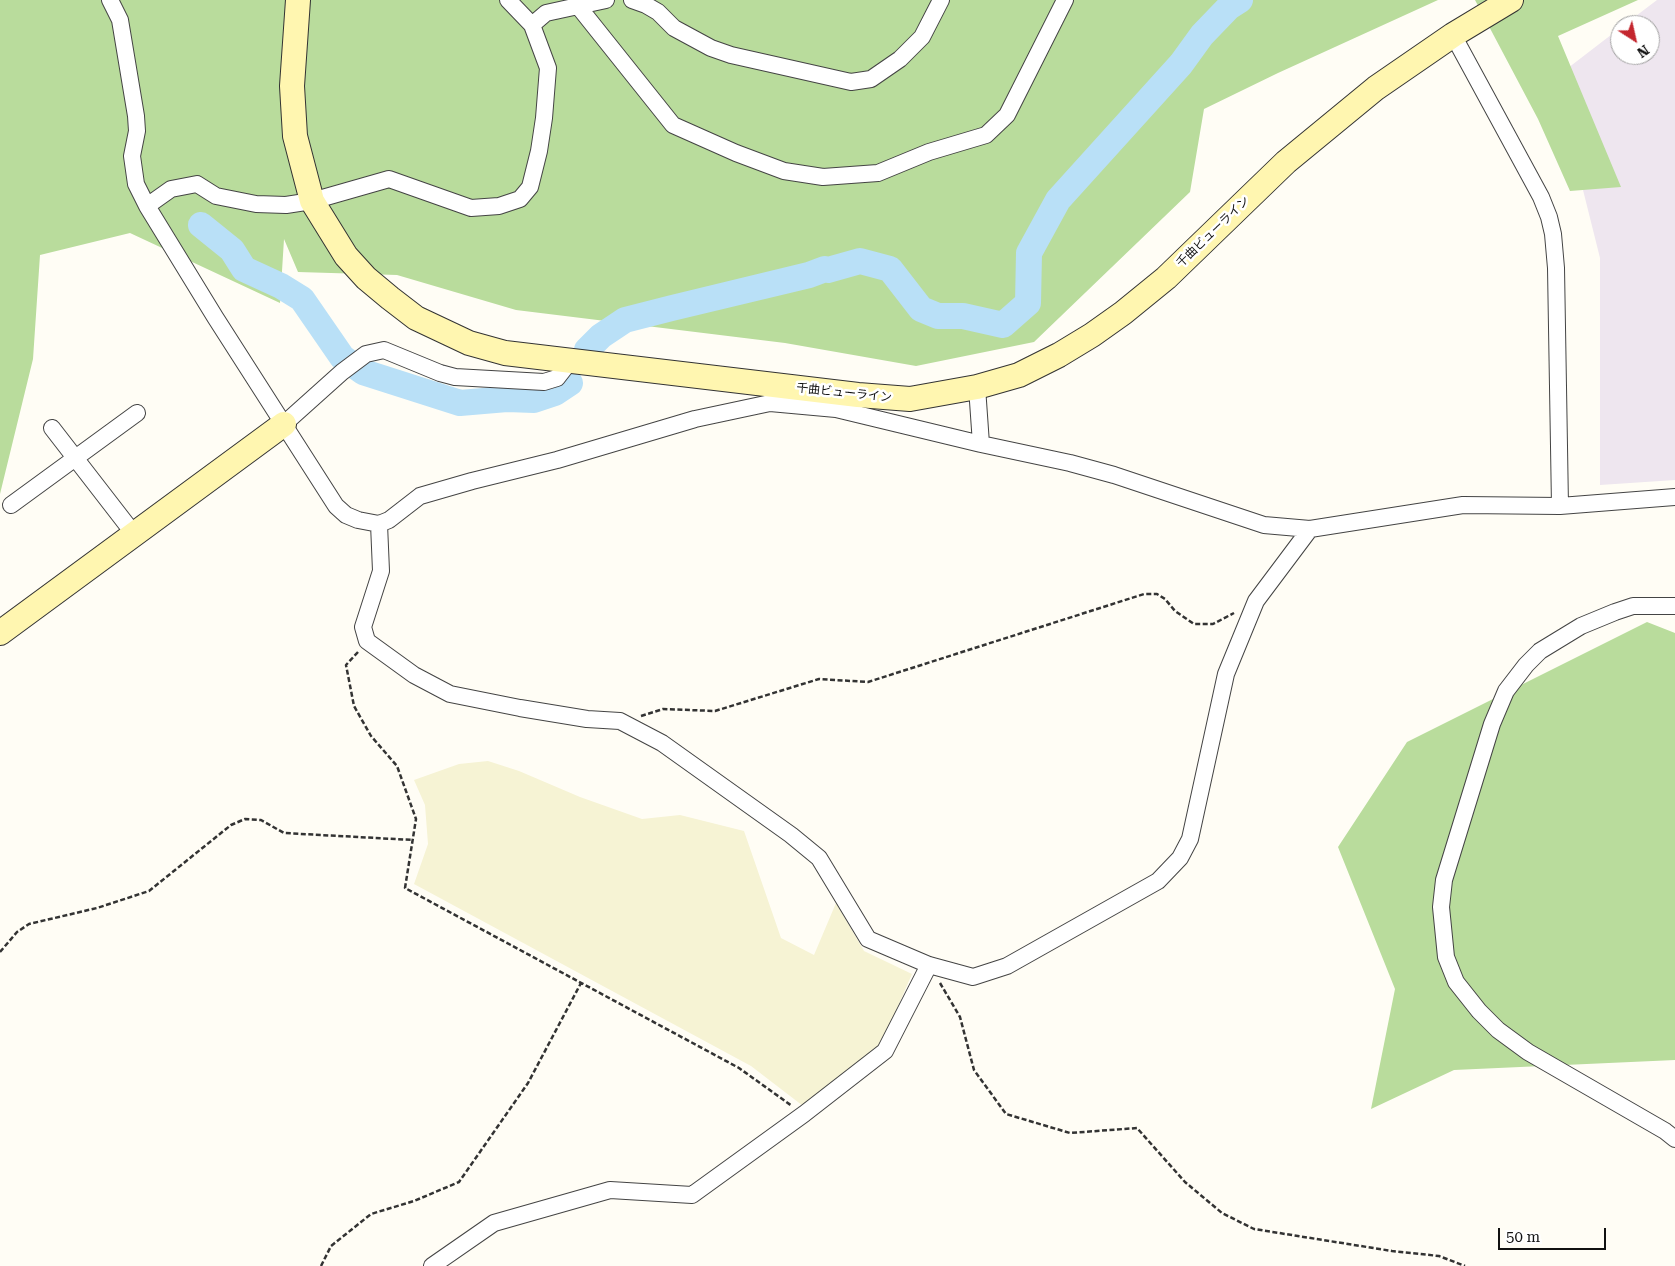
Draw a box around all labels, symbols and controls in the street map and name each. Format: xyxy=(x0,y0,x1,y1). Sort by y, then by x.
north arrow xyxy=(1610,15,1660,65)
text: N xyxy=(1634,42,1652,61)
street label: 千曲ビューライン xyxy=(1173,193,1253,271)
street label: 千曲ビューライン xyxy=(796,381,892,405)
scale bar xyxy=(1500,1218,1608,1250)
text: 50 m xyxy=(1506,1228,1540,1246)

